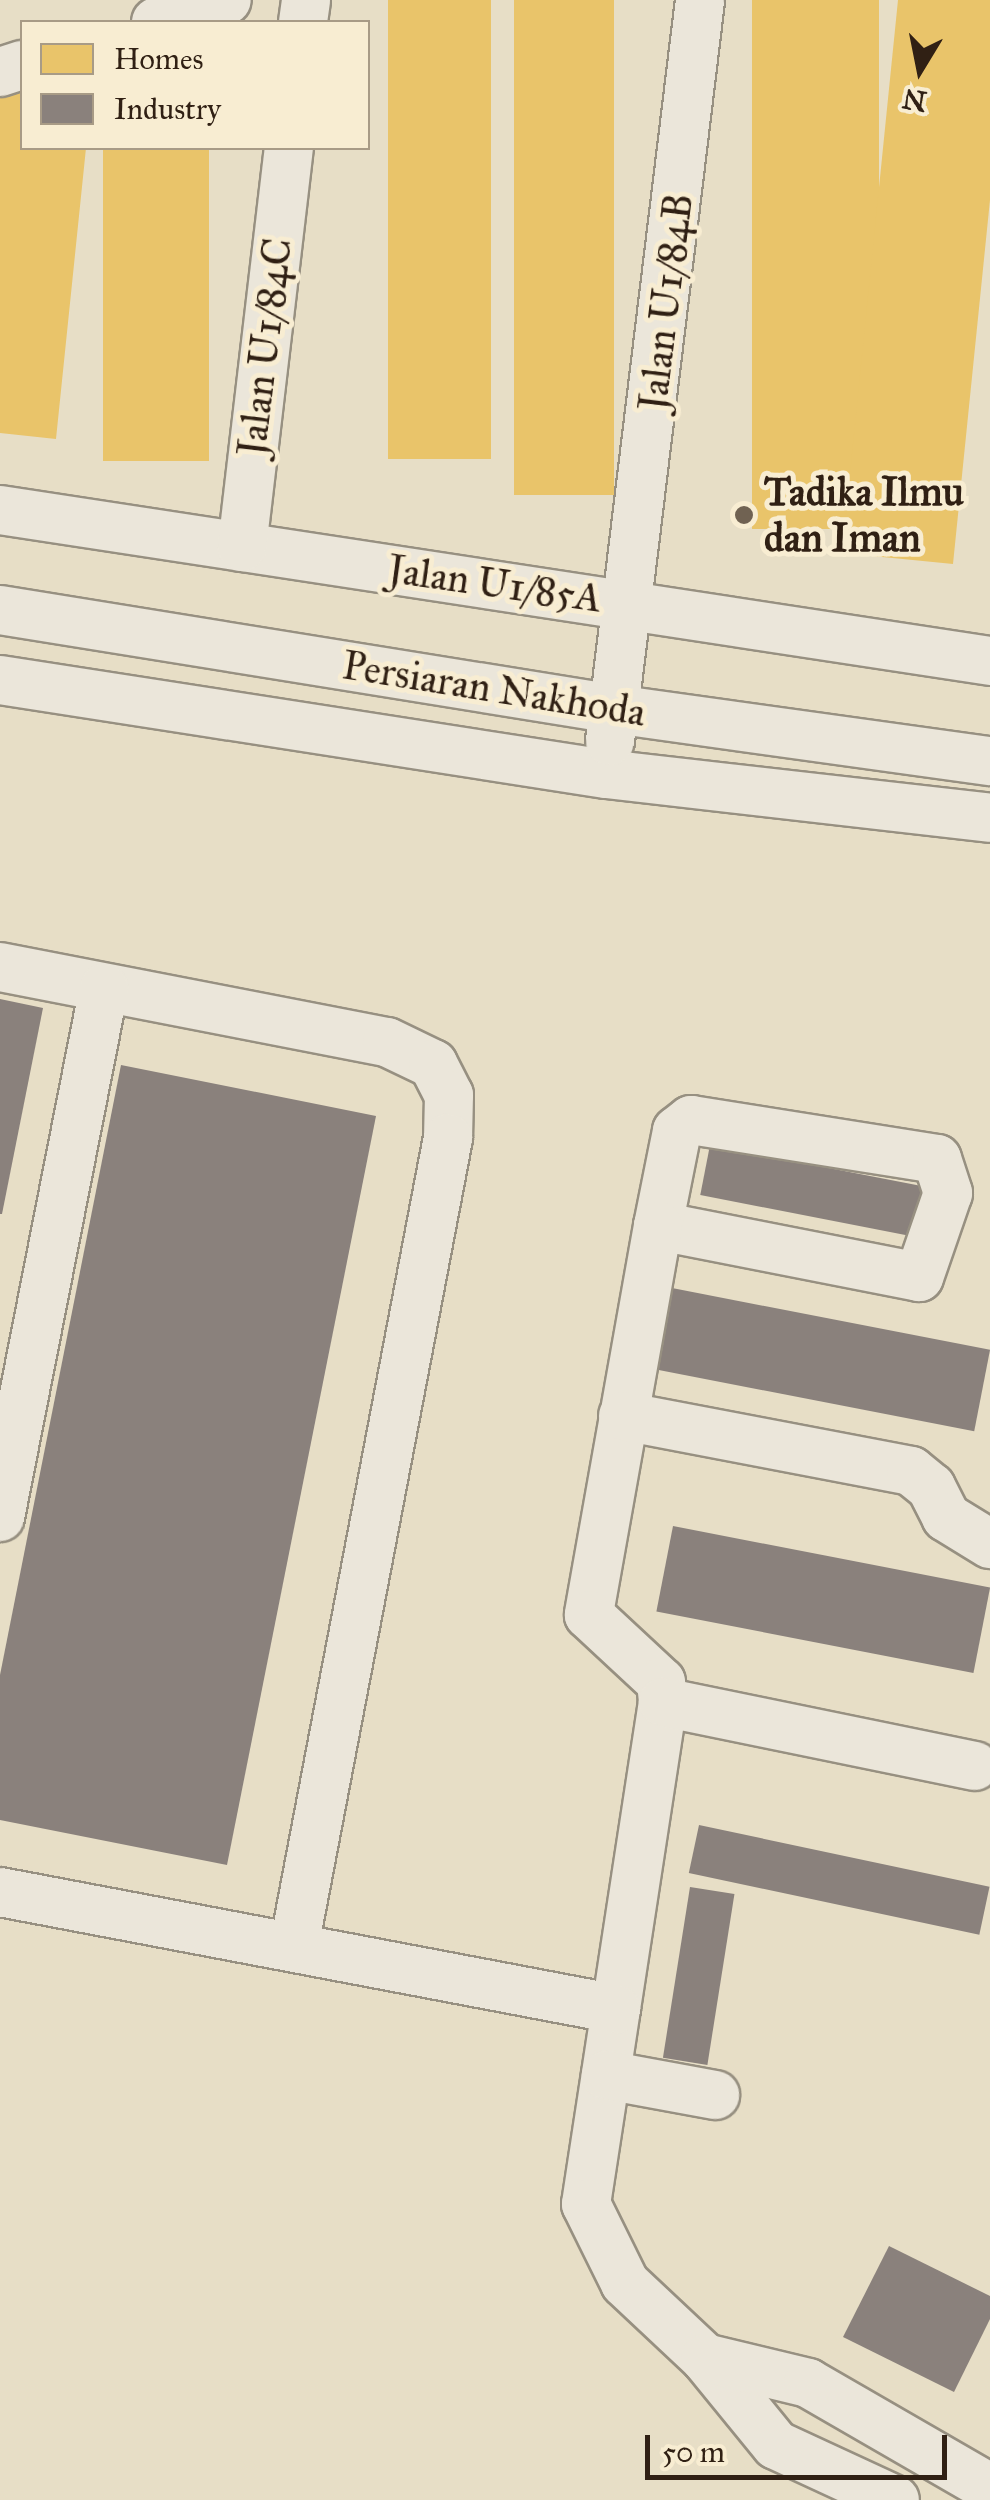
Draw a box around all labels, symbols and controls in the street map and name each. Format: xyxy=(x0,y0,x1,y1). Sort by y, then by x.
legend xyxy=(20,20,370,150)
north arrow xyxy=(870,20,970,120)
text: Homes xyxy=(114,41,203,77)
text: N xyxy=(900,81,929,119)
text: Industry xyxy=(114,91,221,127)
street label: Jalan U1/84B xyxy=(629,191,703,413)
street label: Jalan U1/84C xyxy=(228,235,302,459)
place label: Tadika Ilmu dan Iman xyxy=(764,468,964,562)
marker: Tadika Ilmu dan Iman xyxy=(733,504,755,526)
street label: Jalan U1/85A xyxy=(385,545,605,623)
street label: Persiaran Nakhoda xyxy=(339,641,649,737)
scale bar xyxy=(650,2415,952,2477)
text: 50 m xyxy=(662,2434,725,2470)

